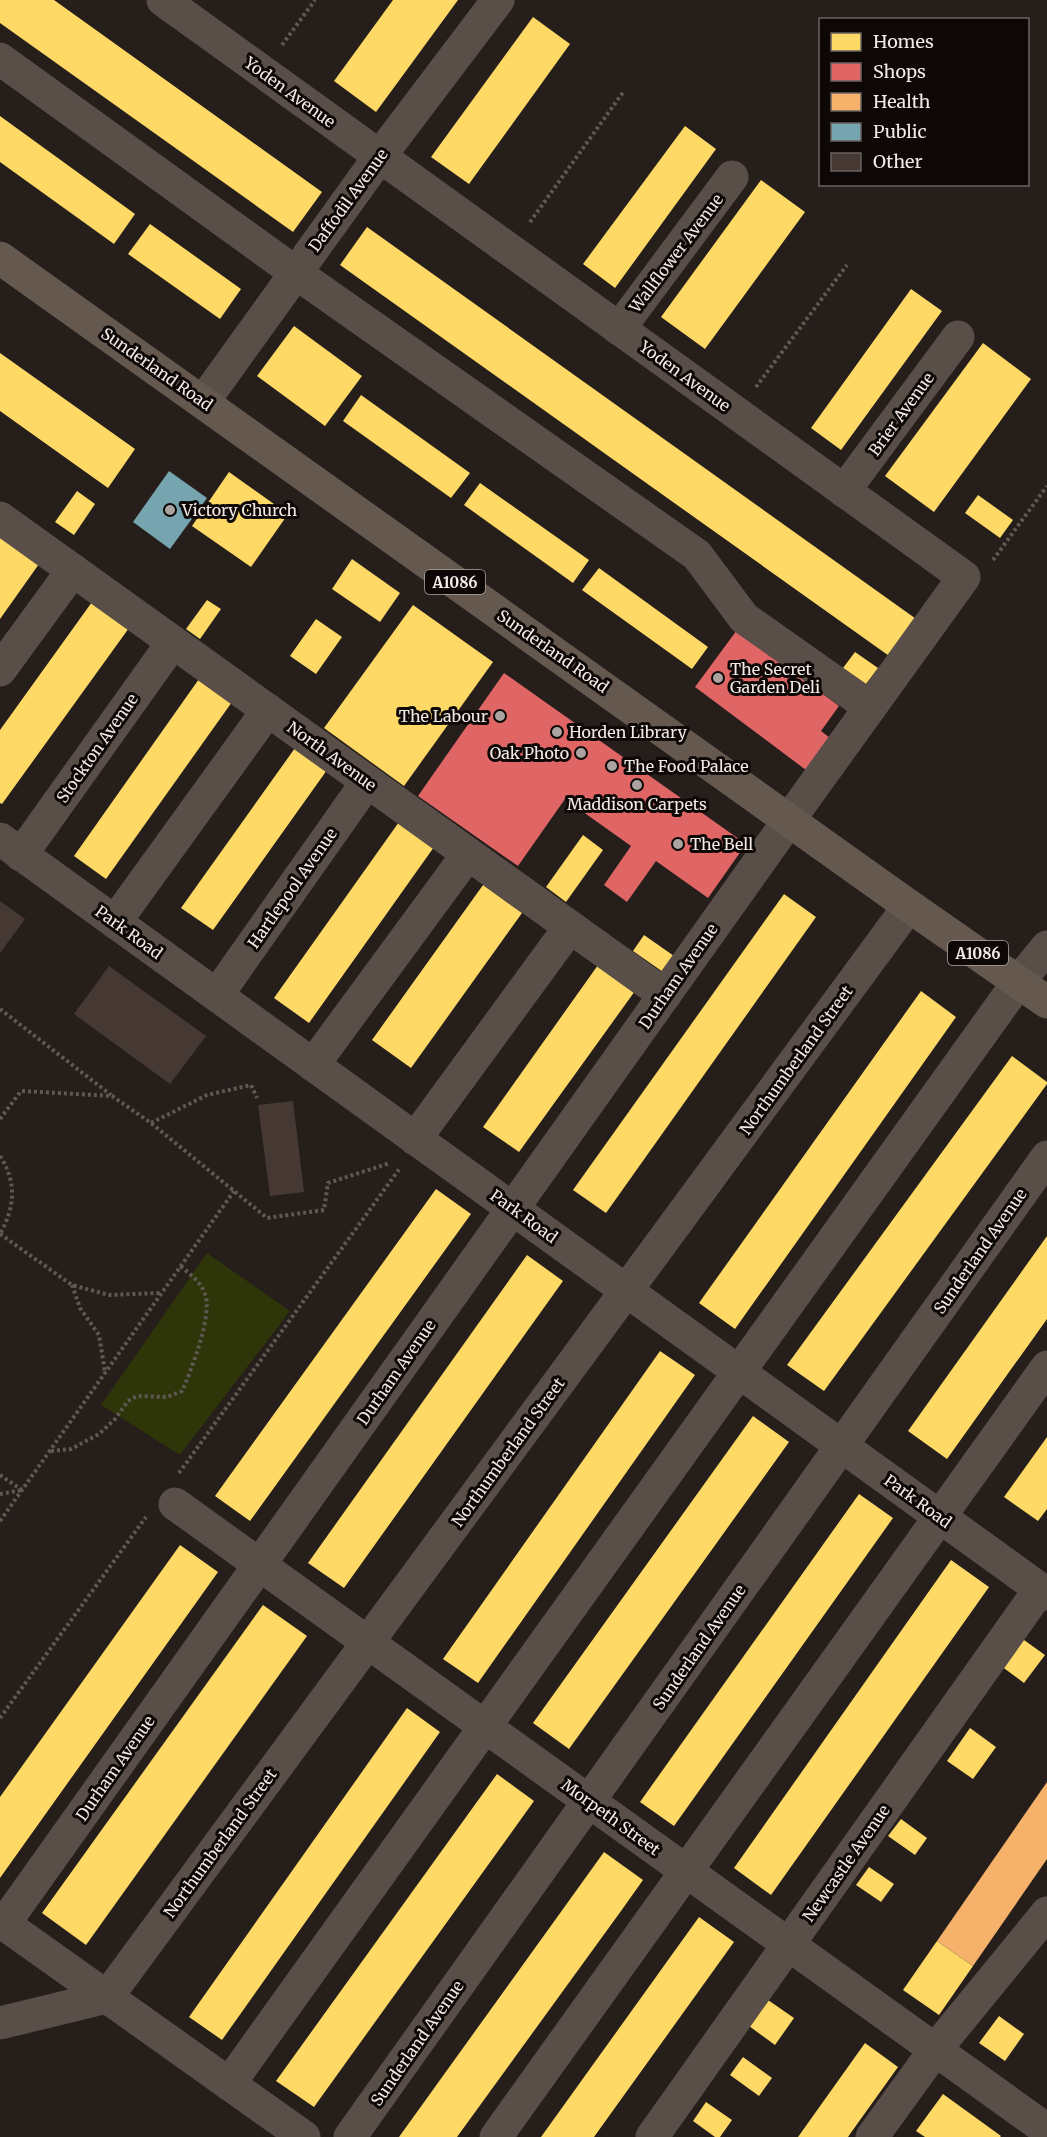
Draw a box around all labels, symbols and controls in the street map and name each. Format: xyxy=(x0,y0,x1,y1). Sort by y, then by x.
legend xyxy=(819,18,1029,186)
text: Homes xyxy=(873,30,934,53)
street label: Yoden Avenue xyxy=(240,52,339,132)
text: Shops xyxy=(873,60,926,83)
text: Health xyxy=(873,90,931,113)
text: Public xyxy=(873,120,927,143)
street label: Daffodil Avenue xyxy=(304,145,392,255)
text: Other xyxy=(873,150,923,173)
street label: Wallflower Avenue xyxy=(624,190,727,317)
street label: Sunderland Road xyxy=(98,323,217,415)
street label: Yoden Avenue xyxy=(635,336,734,416)
street label: Brier Avenue xyxy=(864,368,938,460)
place label: Victory Church xyxy=(181,500,298,520)
marker: Victory Church xyxy=(163,503,177,517)
road number: A1086 xyxy=(425,570,485,594)
street label: Sunderland Road xyxy=(494,605,613,697)
place label: The Secret Garden Deli xyxy=(730,659,820,697)
marker: The Secret Garden Deli xyxy=(711,671,725,685)
street label: Stockton Avenue xyxy=(52,689,142,807)
place label: The Labour xyxy=(399,706,488,726)
marker: The Labour xyxy=(493,709,507,723)
street label: North Avenue xyxy=(283,717,381,795)
place label: Horden Library xyxy=(569,722,687,742)
marker: Horden Library xyxy=(550,725,564,739)
place label: Oak Photo xyxy=(490,743,569,763)
marker: Oak Photo xyxy=(574,746,588,760)
place label: The Food Palace xyxy=(624,756,749,776)
marker: The Food Palace xyxy=(605,759,619,773)
marker: Maddison Carpets xyxy=(630,778,644,792)
place label: Maddison Carpets xyxy=(567,794,707,814)
street label: Hartlepool Avenue xyxy=(243,824,341,952)
place label: The Bell xyxy=(690,834,753,854)
marker: The Bell xyxy=(671,837,685,851)
street label: Park Road xyxy=(91,901,167,963)
street label: Durham Avenue xyxy=(634,920,722,1032)
road number: A1086 xyxy=(948,941,1008,965)
street label: Northumberland Street xyxy=(735,981,857,1138)
street label: Sunderland Avenue xyxy=(929,1184,1031,1318)
street label: Park Road xyxy=(486,1185,562,1247)
street label: Durham Avenue xyxy=(352,1316,440,1428)
street label: Northumberland Street xyxy=(447,1373,569,1530)
street label: Park Road xyxy=(880,1470,956,1532)
street label: Sunderland Avenue xyxy=(648,1580,750,1714)
street label: Durham Avenue xyxy=(71,1712,159,1824)
street label: Northumberland Street xyxy=(159,1764,281,1921)
street label: Morpeth Street xyxy=(558,1774,665,1860)
street label: Newcastle Avenue xyxy=(798,1801,894,1925)
street label: Sunderland Avenue xyxy=(366,1976,468,2110)

